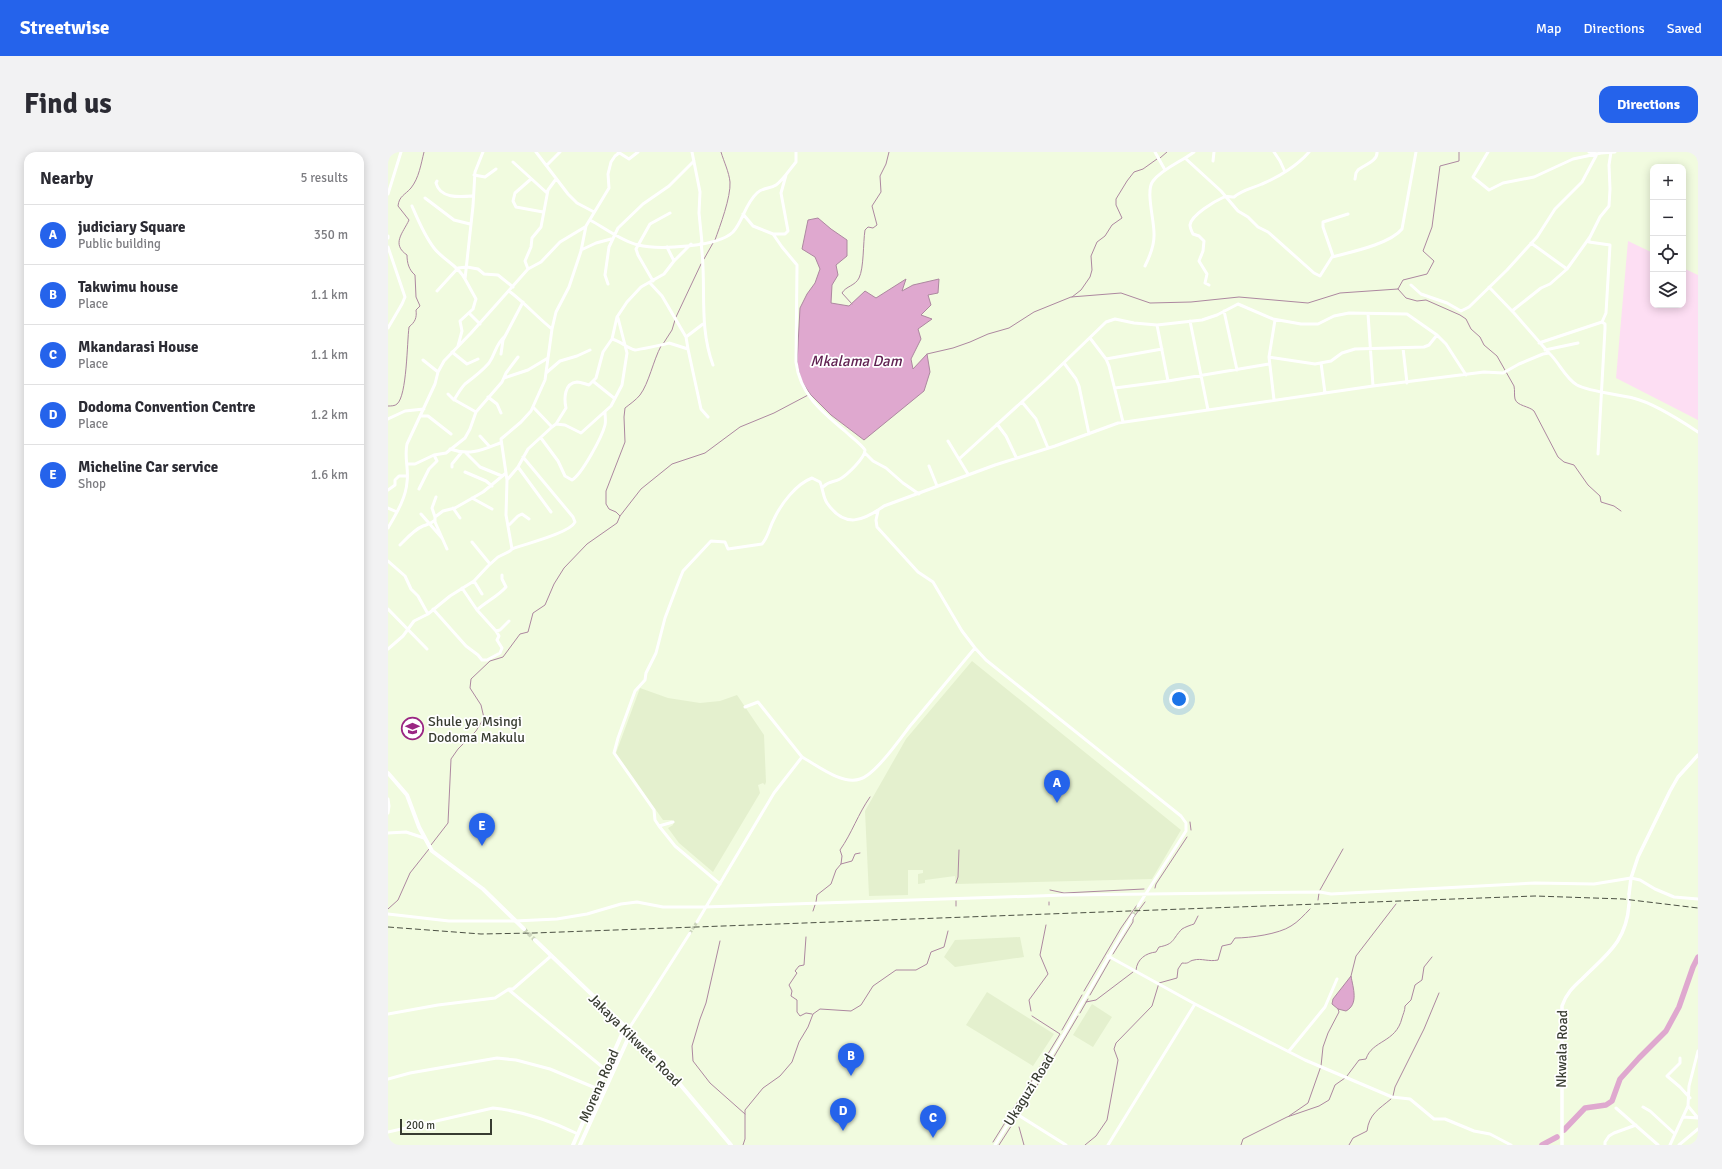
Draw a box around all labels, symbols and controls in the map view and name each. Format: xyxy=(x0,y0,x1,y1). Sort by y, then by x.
text: Streetwise xyxy=(20,16,110,40)
text: Map xyxy=(1536,20,1562,37)
text: Directions xyxy=(1584,20,1645,37)
text: Saved xyxy=(1667,20,1702,37)
button: Directions xyxy=(1599,86,1698,123)
text: Find us xyxy=(24,87,112,121)
map controls xyxy=(1650,164,1686,308)
button: + xyxy=(1650,164,1686,200)
text: Nearby xyxy=(40,168,93,189)
text: 5 results xyxy=(300,170,348,186)
button: − xyxy=(1650,200,1686,236)
text: judiciary Square xyxy=(78,218,186,236)
text: A xyxy=(49,227,57,243)
text: 350 m xyxy=(314,227,348,243)
text: Public building xyxy=(78,236,161,252)
button: locate xyxy=(1650,236,1686,272)
button: layers xyxy=(1650,272,1686,308)
text: Takwimu house xyxy=(78,278,178,296)
text: B xyxy=(49,287,57,303)
text: 1.1 km xyxy=(311,287,348,303)
text: Place xyxy=(78,296,108,312)
text: Mkandarasi House xyxy=(78,338,198,356)
text: C xyxy=(49,347,57,363)
text: 1.1 km xyxy=(311,347,348,363)
water label: Mkalama Dam xyxy=(810,352,903,370)
text: Place xyxy=(78,356,108,372)
text: Dodoma Convention Centre xyxy=(78,398,255,416)
text: D xyxy=(49,407,57,423)
text: 1.2 km xyxy=(311,407,348,423)
text: Place xyxy=(78,416,108,432)
text: Micheline Car service xyxy=(78,458,218,476)
text: E xyxy=(49,467,57,483)
text: 1.6 km xyxy=(311,467,348,483)
text: Shop xyxy=(78,476,106,492)
your location xyxy=(1169,689,1189,709)
place label: Shule ya Msingi Dodoma Makulu xyxy=(428,713,525,746)
school or university icon: Shule ya Msingi Dodoma Makulu xyxy=(399,716,425,742)
pin: A xyxy=(1044,770,1070,803)
pin: E xyxy=(469,813,495,846)
street label: Jakaya Kikwete Road xyxy=(585,990,685,1090)
street label: Nkwala Road xyxy=(1553,1010,1571,1088)
pin: B xyxy=(838,1043,864,1076)
street label: Morena Road xyxy=(575,1047,623,1125)
street label: Ukaguzi Road xyxy=(1000,1051,1058,1129)
pin: D xyxy=(830,1098,856,1131)
pin: C xyxy=(920,1105,946,1138)
scale bar xyxy=(400,1117,492,1136)
text: 200 m xyxy=(406,1119,435,1132)

